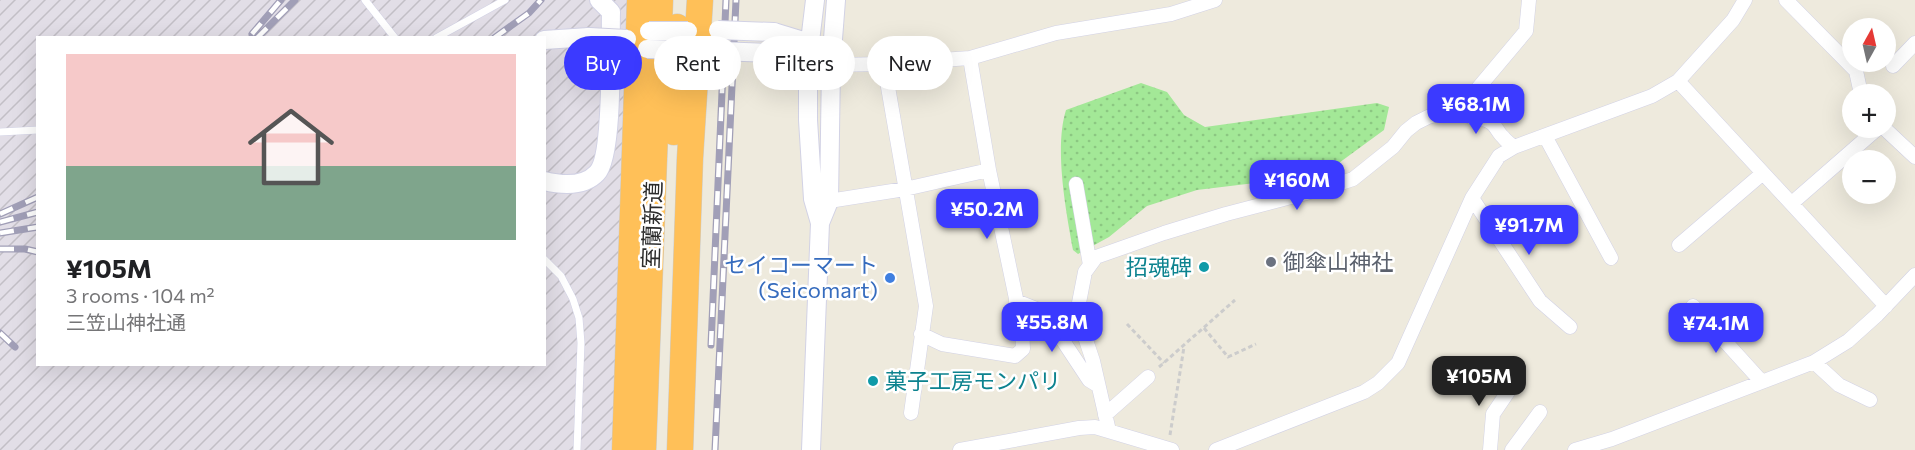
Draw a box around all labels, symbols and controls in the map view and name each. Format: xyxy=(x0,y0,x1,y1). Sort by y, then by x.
north arrow xyxy=(1842,18,1896,72)
map controls xyxy=(1842,18,1896,204)
chip: Buy xyxy=(564,36,642,90)
chip: Rent xyxy=(654,36,741,90)
chip: Filters xyxy=(753,36,855,90)
chip: New xyxy=(867,36,953,90)
pin: ¥68.1M xyxy=(1427,84,1525,135)
button: + xyxy=(1842,84,1896,138)
text: ¥68.1M xyxy=(1441,91,1511,115)
icon: home xyxy=(237,93,345,201)
button: − xyxy=(1842,150,1896,204)
pin: ¥160M xyxy=(1255,160,1339,211)
text: ¥160M xyxy=(1264,167,1330,191)
street label: 室蘭新道 xyxy=(636,181,667,269)
pin: ¥50.2M xyxy=(938,189,1036,240)
text: ¥50.2M xyxy=(950,196,1024,220)
pin: ¥91.7M xyxy=(1480,205,1578,256)
text: ¥91.7M xyxy=(1494,212,1564,236)
place label: 御傘山神社 xyxy=(1283,248,1393,275)
place label: セイコーマート (Seicomart) xyxy=(724,251,878,303)
text: ¥105M xyxy=(66,252,152,283)
place label: 招魂碑 xyxy=(1126,253,1192,280)
marker: 御傘山神社 xyxy=(1264,255,1278,269)
marker: 招魂碑 xyxy=(1197,260,1211,274)
marker: セイコーマート (Seicomart) xyxy=(883,271,897,285)
text: 3 rooms · 104 m² xyxy=(66,283,215,307)
pin: ¥55.8M xyxy=(1003,302,1101,353)
pin: ¥74.1M xyxy=(1667,303,1765,354)
text: ¥55.8M xyxy=(1016,309,1088,333)
text: 三笠山神社通 xyxy=(66,310,186,334)
text: ¥74.1M xyxy=(1682,310,1750,334)
pin: ¥105M xyxy=(1437,356,1521,407)
text: ¥105M xyxy=(1446,363,1512,387)
place label: 菓子工房モンパリ xyxy=(885,367,1061,394)
marker: 菓子工房モンパリ xyxy=(866,374,880,388)

